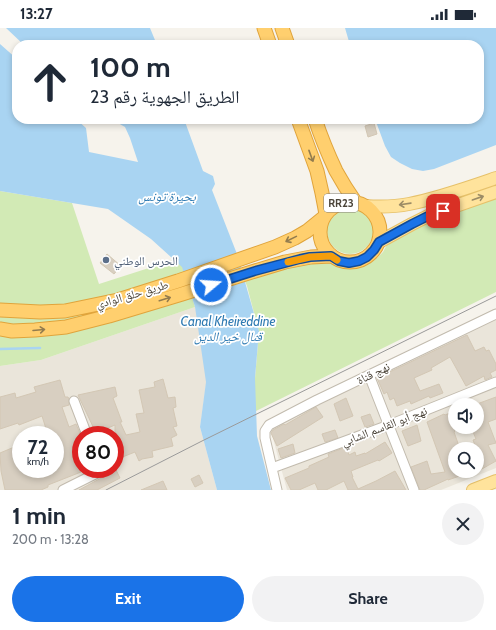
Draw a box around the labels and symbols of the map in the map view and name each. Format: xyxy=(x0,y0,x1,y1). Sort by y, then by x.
one-way arrow xyxy=(308,149,316,161)
water label: بحيرة تونس xyxy=(138,188,196,205)
road number: RR23 xyxy=(324,194,358,212)
pin xyxy=(426,194,460,228)
one-way arrow xyxy=(472,194,484,202)
one-way arrow xyxy=(399,200,412,208)
one-way arrow xyxy=(285,236,297,244)
place label: الحرس الوطني xyxy=(114,253,178,271)
marker: الحرس الوطني xyxy=(101,255,111,265)
position arrow xyxy=(190,264,232,306)
street label: طريق حلق الوادي xyxy=(94,276,171,314)
one-way arrow xyxy=(158,295,171,302)
water label: Canal Kheireddine قنال خير الدين xyxy=(181,313,276,345)
one-way arrow xyxy=(32,326,45,333)
street label: نهج قناة xyxy=(354,359,392,387)
street label: نهج أبو القاسم الشابي xyxy=(339,403,430,452)
speed limit sign: 80 xyxy=(72,426,124,478)

